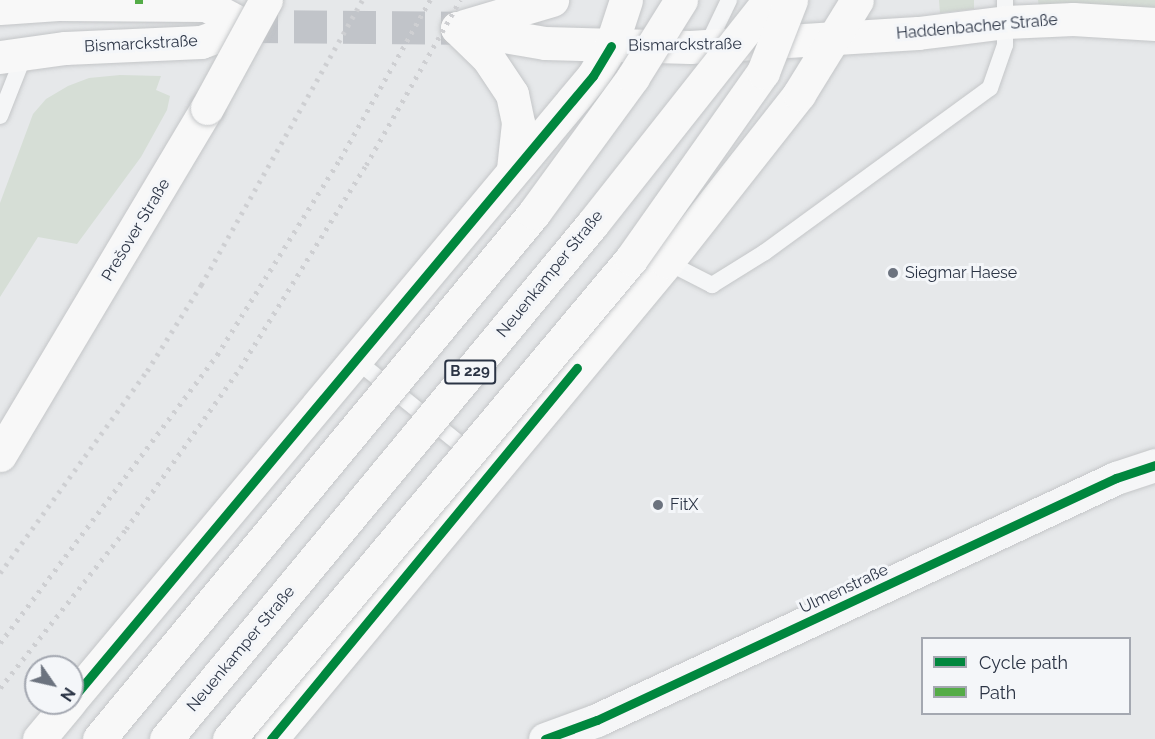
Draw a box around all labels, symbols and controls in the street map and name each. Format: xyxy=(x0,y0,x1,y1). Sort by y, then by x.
street label: Haddenbacher Straße xyxy=(895,10,1059,44)
street label: Bismarckstraße xyxy=(84,31,198,57)
street label: Bismarckstraße xyxy=(628,34,742,56)
street label: Prešover Straße xyxy=(98,175,174,285)
street label: Neuenkamper Straße xyxy=(493,207,607,341)
place label: Siegmar Haese xyxy=(905,263,1018,283)
marker: Siegmar Haese xyxy=(886,266,900,280)
road number: B 229 xyxy=(443,360,497,384)
place label: FitX xyxy=(670,495,698,515)
marker: FitX xyxy=(651,498,665,512)
street label: Ulmenstraße xyxy=(797,560,891,618)
street label: Neuenkamper Straße xyxy=(183,582,299,716)
legend xyxy=(921,637,1131,715)
text: Cycle path xyxy=(979,652,1068,673)
north arrow xyxy=(24,655,84,715)
text: Path xyxy=(979,682,1016,703)
text: N xyxy=(56,684,79,705)

